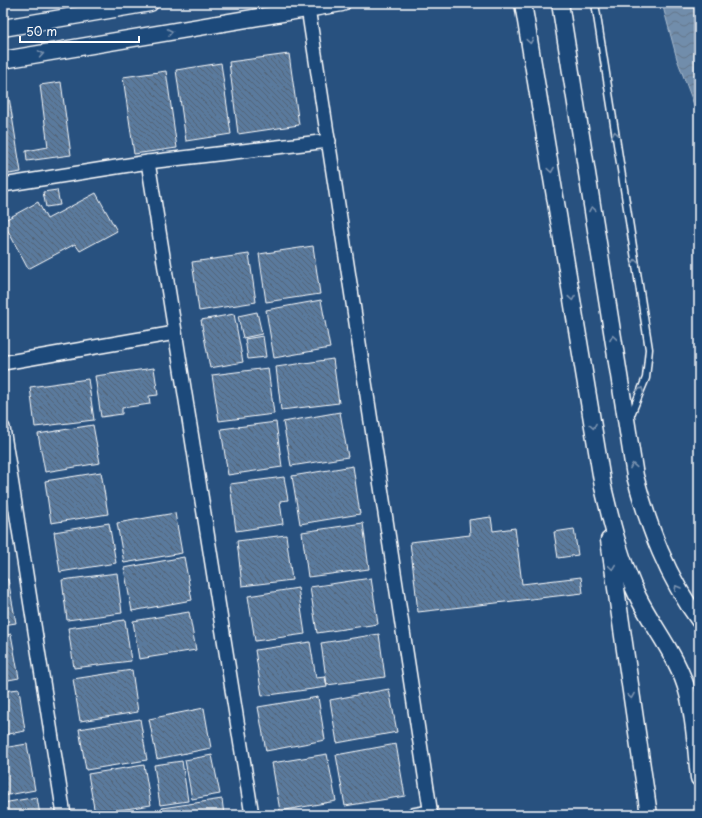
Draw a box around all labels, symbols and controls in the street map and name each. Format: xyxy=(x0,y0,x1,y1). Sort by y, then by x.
scale bar xyxy=(20,18,139,44)
text: 50 m xyxy=(26,22,57,40)
one-way arrow xyxy=(167,28,173,37)
one-way arrow xyxy=(525,38,533,45)
one-way arrow xyxy=(38,50,45,58)
one-way arrow xyxy=(611,131,620,137)
one-way arrow xyxy=(546,167,554,173)
one-way arrow xyxy=(589,206,597,212)
one-way arrow xyxy=(631,259,640,265)
one-way arrow xyxy=(567,295,576,301)
one-way arrow xyxy=(609,335,618,341)
one-way arrow xyxy=(637,386,645,393)
one-way arrow xyxy=(588,423,597,429)
one-way arrow xyxy=(629,463,638,469)
one-way arrow xyxy=(607,564,616,571)
one-way arrow xyxy=(675,585,682,592)
one-way arrow xyxy=(626,693,635,699)

